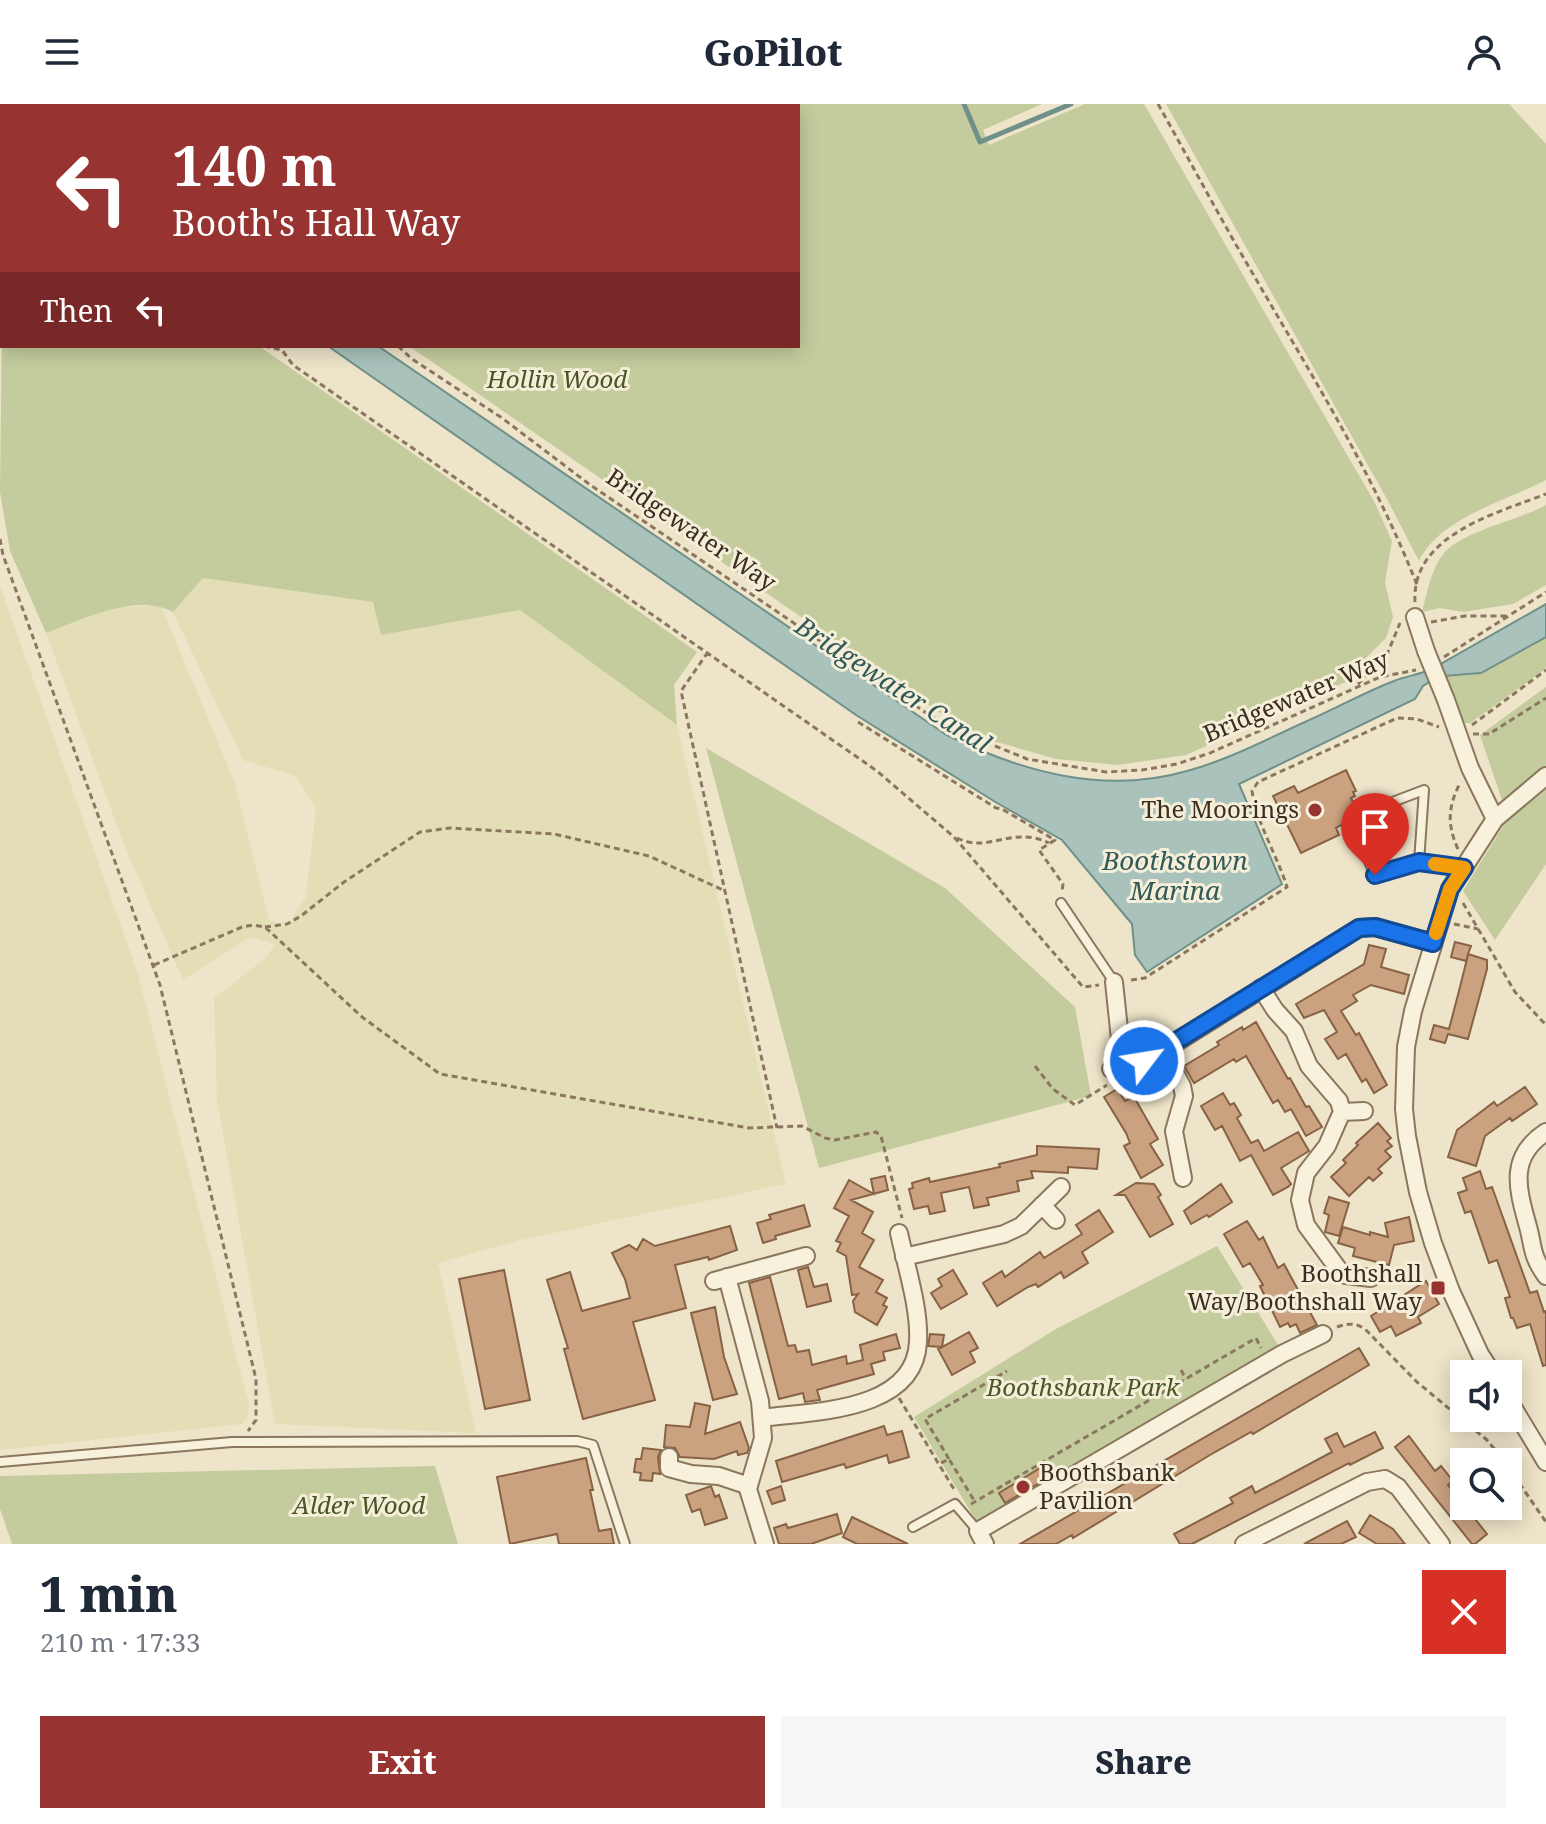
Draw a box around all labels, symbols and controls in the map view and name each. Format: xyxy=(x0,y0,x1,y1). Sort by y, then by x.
text: GoPilot xyxy=(704,28,843,77)
icon: menu xyxy=(40,30,84,74)
icon: person xyxy=(1462,30,1506,74)
text: 140 m xyxy=(172,126,337,202)
icon: left xyxy=(40,136,144,240)
text: Booth's Hall Way xyxy=(172,198,460,247)
icon: left xyxy=(129,288,173,332)
text: Then xyxy=(40,290,113,331)
park label: Hollin Wood xyxy=(486,362,627,395)
street label: Bridgewater Way xyxy=(600,460,784,598)
water label: Bridgewater Canal xyxy=(788,607,999,761)
street label: Bridgewater Way xyxy=(1198,642,1394,750)
place label: The Moorings xyxy=(1142,792,1299,825)
pin xyxy=(1341,793,1409,875)
marker: The Moorings xyxy=(1306,801,1324,819)
icon: arrive xyxy=(1353,805,1397,849)
water label: Boothstown Marina xyxy=(1101,842,1248,908)
position arrow xyxy=(1102,1019,1186,1103)
place label: Boothshall Way/Boothshall Way xyxy=(1187,1256,1423,1317)
marker: Boothshall Way/Boothshall Way xyxy=(1429,1279,1447,1297)
map controls xyxy=(1450,1360,1522,1520)
button: sound xyxy=(1450,1360,1522,1432)
park label: Boothsbank Park xyxy=(986,1370,1181,1403)
button: search xyxy=(1450,1448,1522,1520)
place label: Boothsbank Pavilion xyxy=(1039,1455,1176,1516)
marker: Boothsbank Pavilion xyxy=(1014,1478,1032,1496)
park label: Alder Wood xyxy=(291,1488,425,1521)
text: 1 min xyxy=(40,1561,178,1626)
button: close xyxy=(1422,1570,1506,1654)
text: 210 m · 17:33 xyxy=(40,1624,201,1660)
button: Exit xyxy=(40,1716,765,1808)
button: Share xyxy=(781,1716,1506,1808)

